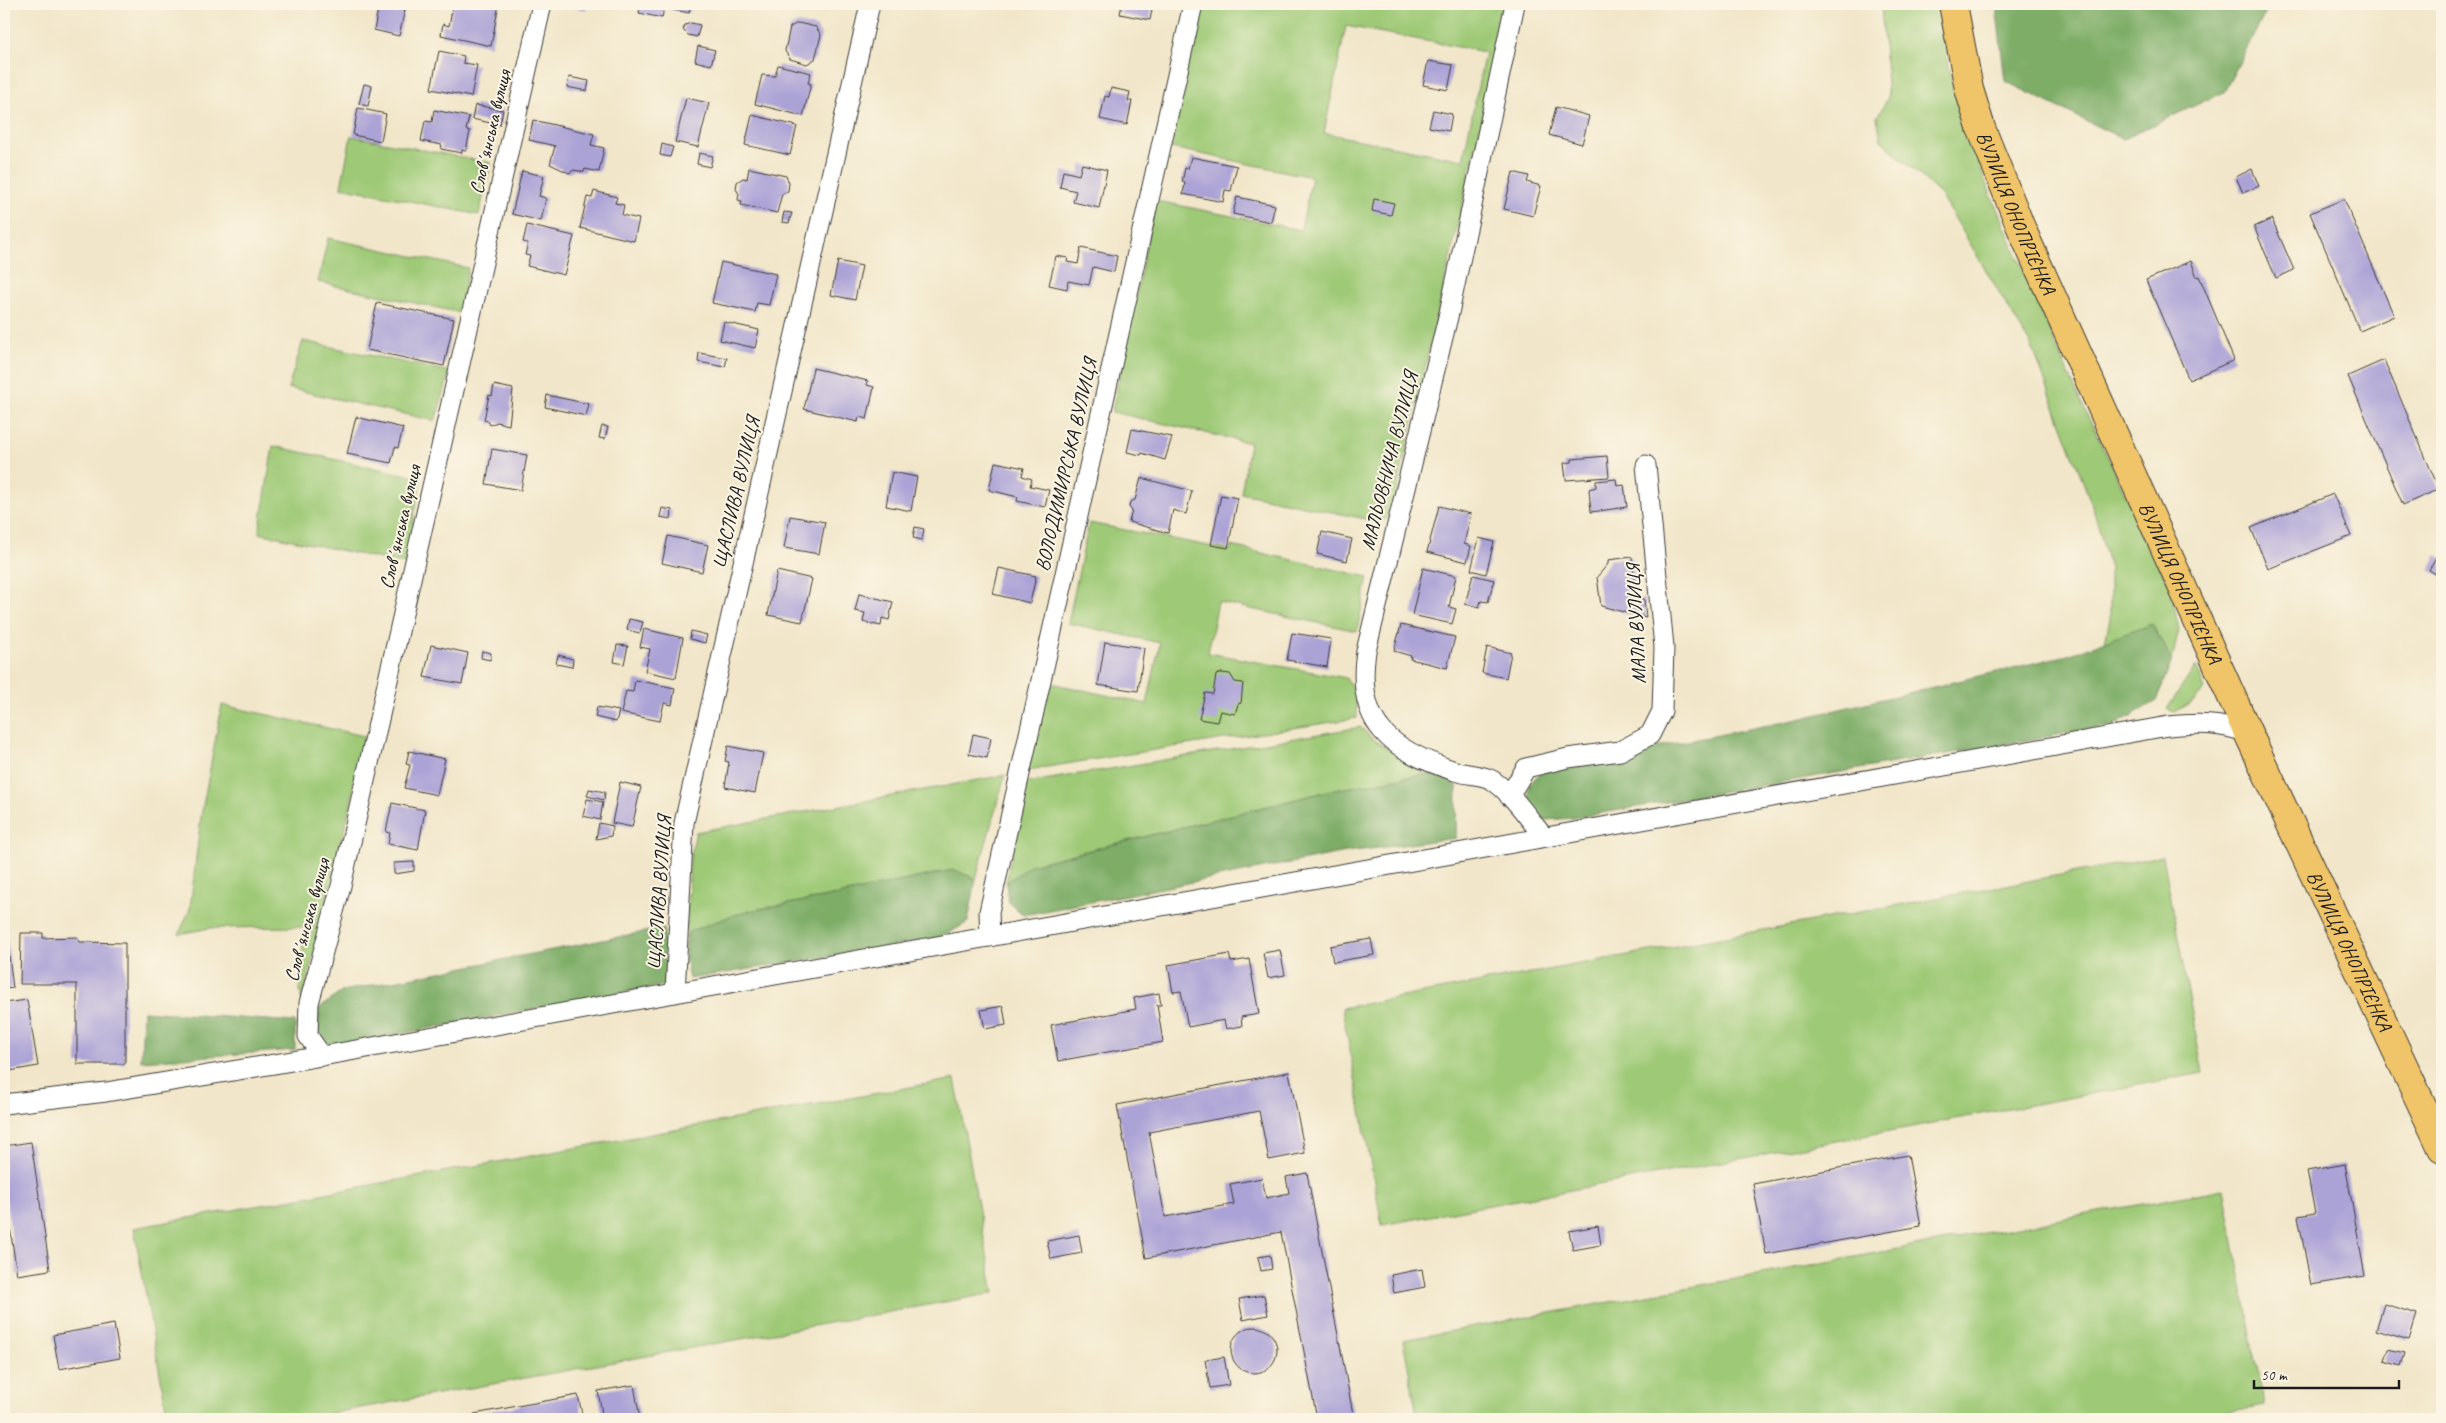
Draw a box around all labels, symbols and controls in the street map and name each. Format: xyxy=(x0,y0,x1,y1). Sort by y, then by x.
street label: Словʼянська вулиця xyxy=(464,66,517,196)
street label: ВУЛИЦЯ ОНОПРІЄНКА xyxy=(1971,128,2062,299)
street label: ВОЛОДИМИРСЬКА ВУЛИЦЯ xyxy=(1029,354,1103,574)
street label: МАЛЬОВНИЧА ВУЛИЦЯ xyxy=(1355,366,1424,553)
street label: ЩАСЛИВА ВУЛИЦЯ xyxy=(707,411,766,570)
street label: Словʼянська вулиця xyxy=(374,461,427,591)
street label: ВУЛИЦЯ ОНОПРІЄНКА xyxy=(2133,498,2228,668)
street label: МАЛА ВУЛИЦЯ xyxy=(1620,561,1652,684)
street label: ЩАСЛИВА ВУЛИЦЯ xyxy=(641,811,677,970)
street label: Словʼянська вулиця xyxy=(279,854,336,984)
street label: ВУЛИЦЯ ОНОПРІЄНКА xyxy=(2302,867,2398,1036)
scale bar xyxy=(2254,1358,2398,1390)
text: 50 m xyxy=(2261,1366,2288,1385)

